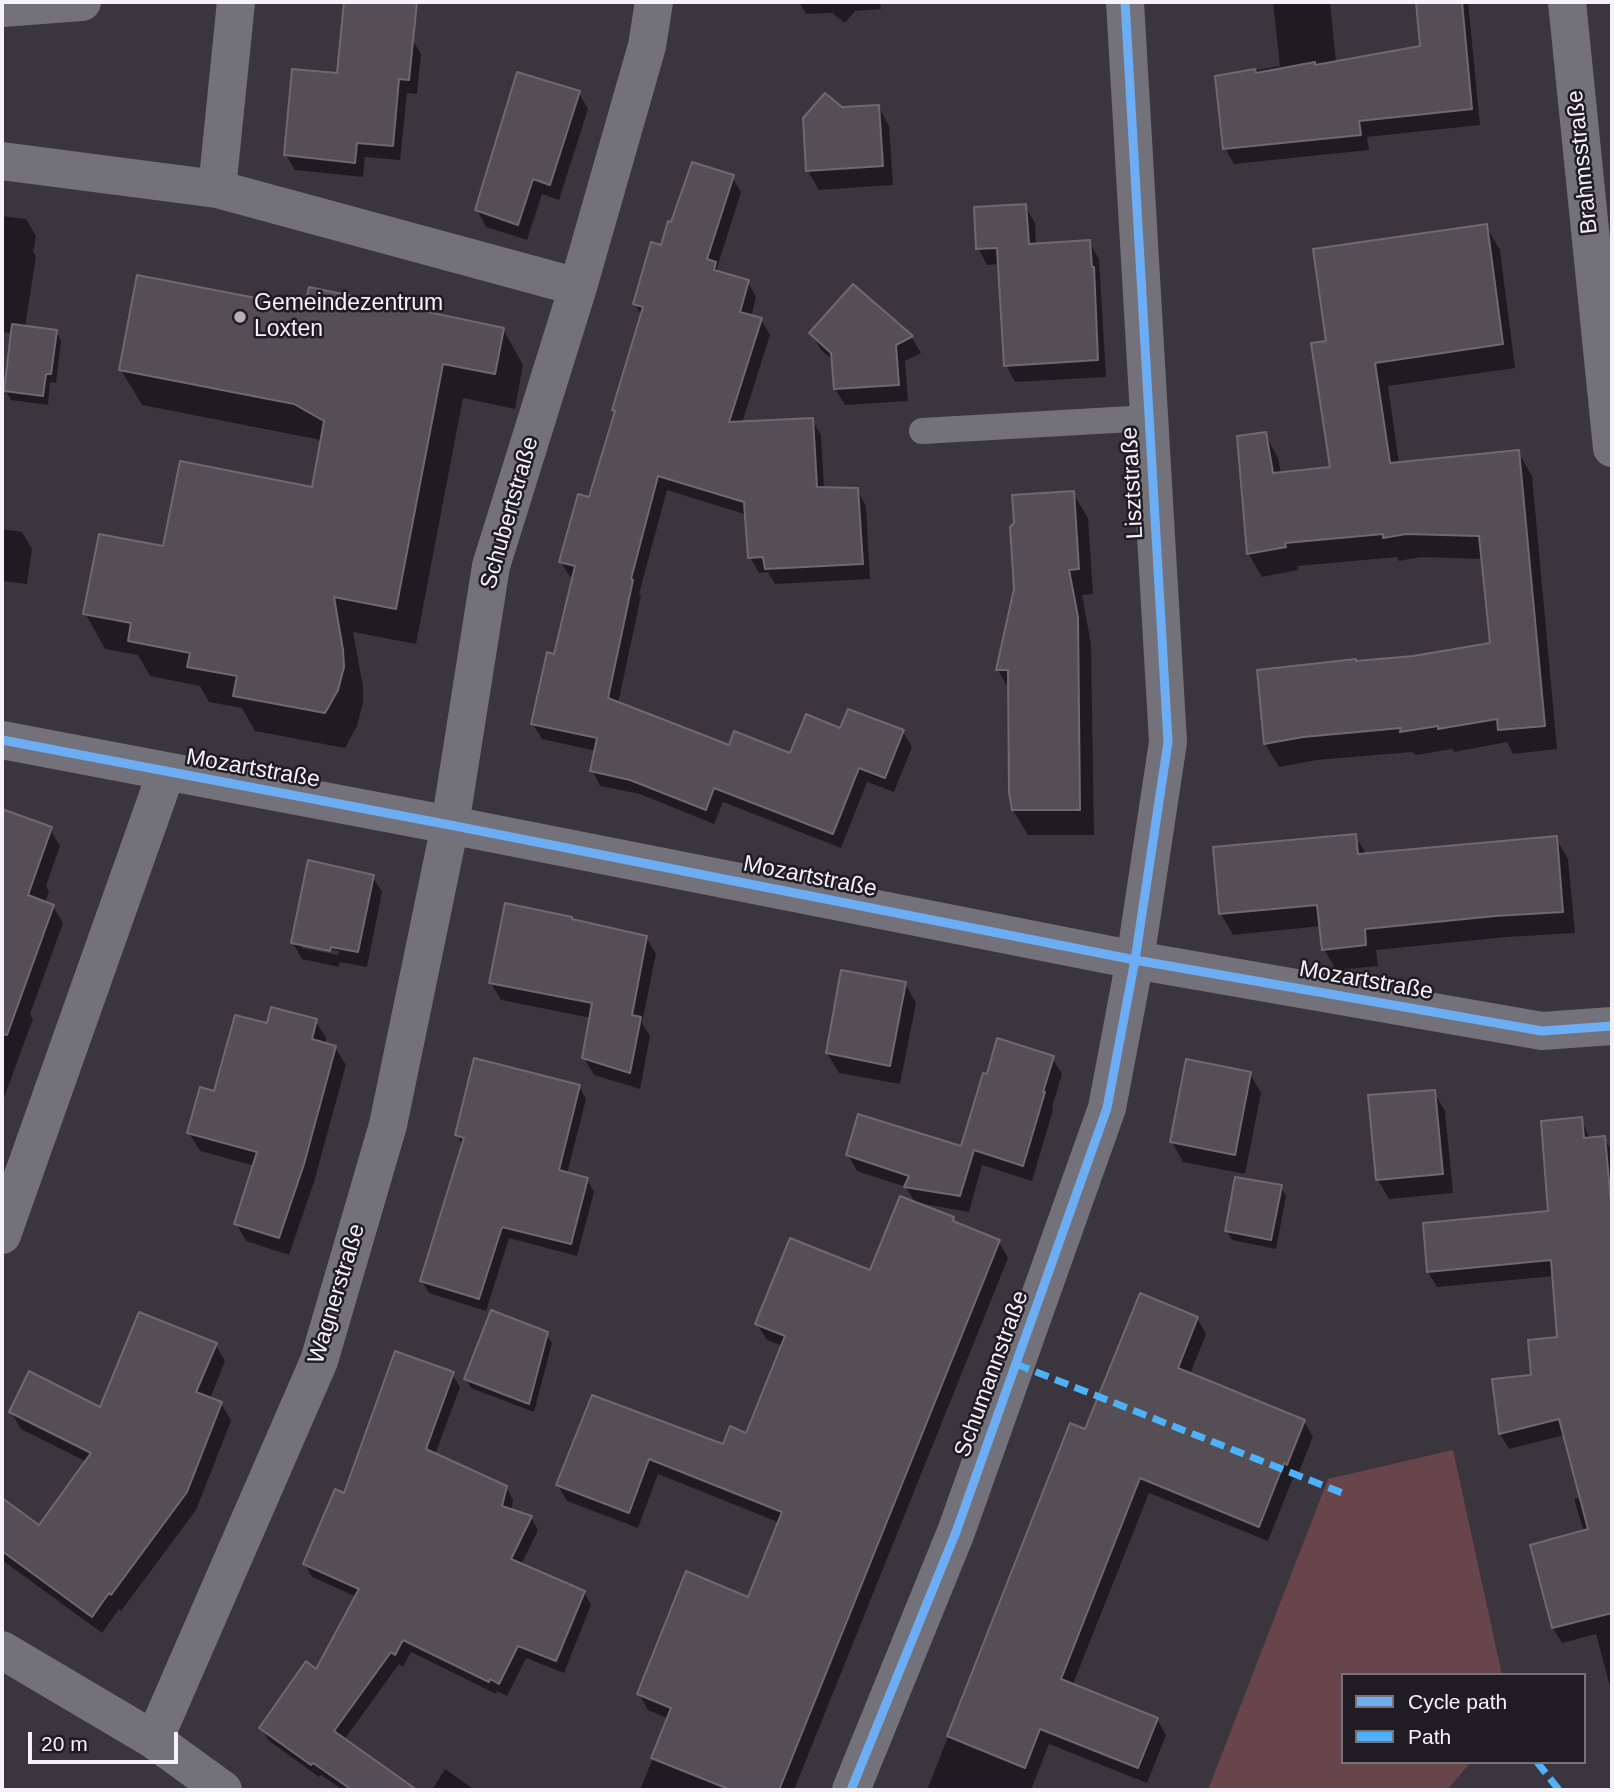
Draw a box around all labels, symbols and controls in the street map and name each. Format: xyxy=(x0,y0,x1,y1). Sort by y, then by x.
street label: Brahmsstraße xyxy=(1562,89,1604,235)
place label: Gemeindezentrum Loxten xyxy=(254,290,443,344)
marker: Gemeindezentrum Loxten xyxy=(232,309,248,325)
street label: Lisztstraße xyxy=(1116,426,1150,540)
street label: Schubertstraße xyxy=(475,434,545,592)
street label: Mozartstraße xyxy=(184,744,322,794)
street label: Mozartstraße xyxy=(741,851,879,903)
street label: Mozartstraße xyxy=(1297,956,1435,1006)
street label: Wagnerstraße xyxy=(303,1221,371,1367)
street label: Schumannstraße xyxy=(949,1287,1035,1461)
legend xyxy=(1341,1673,1586,1764)
text: Cycle path xyxy=(1408,1690,1507,1713)
scale bar xyxy=(32,1718,182,1762)
text: Path xyxy=(1408,1725,1451,1748)
text: 20 m xyxy=(41,1732,88,1755)

